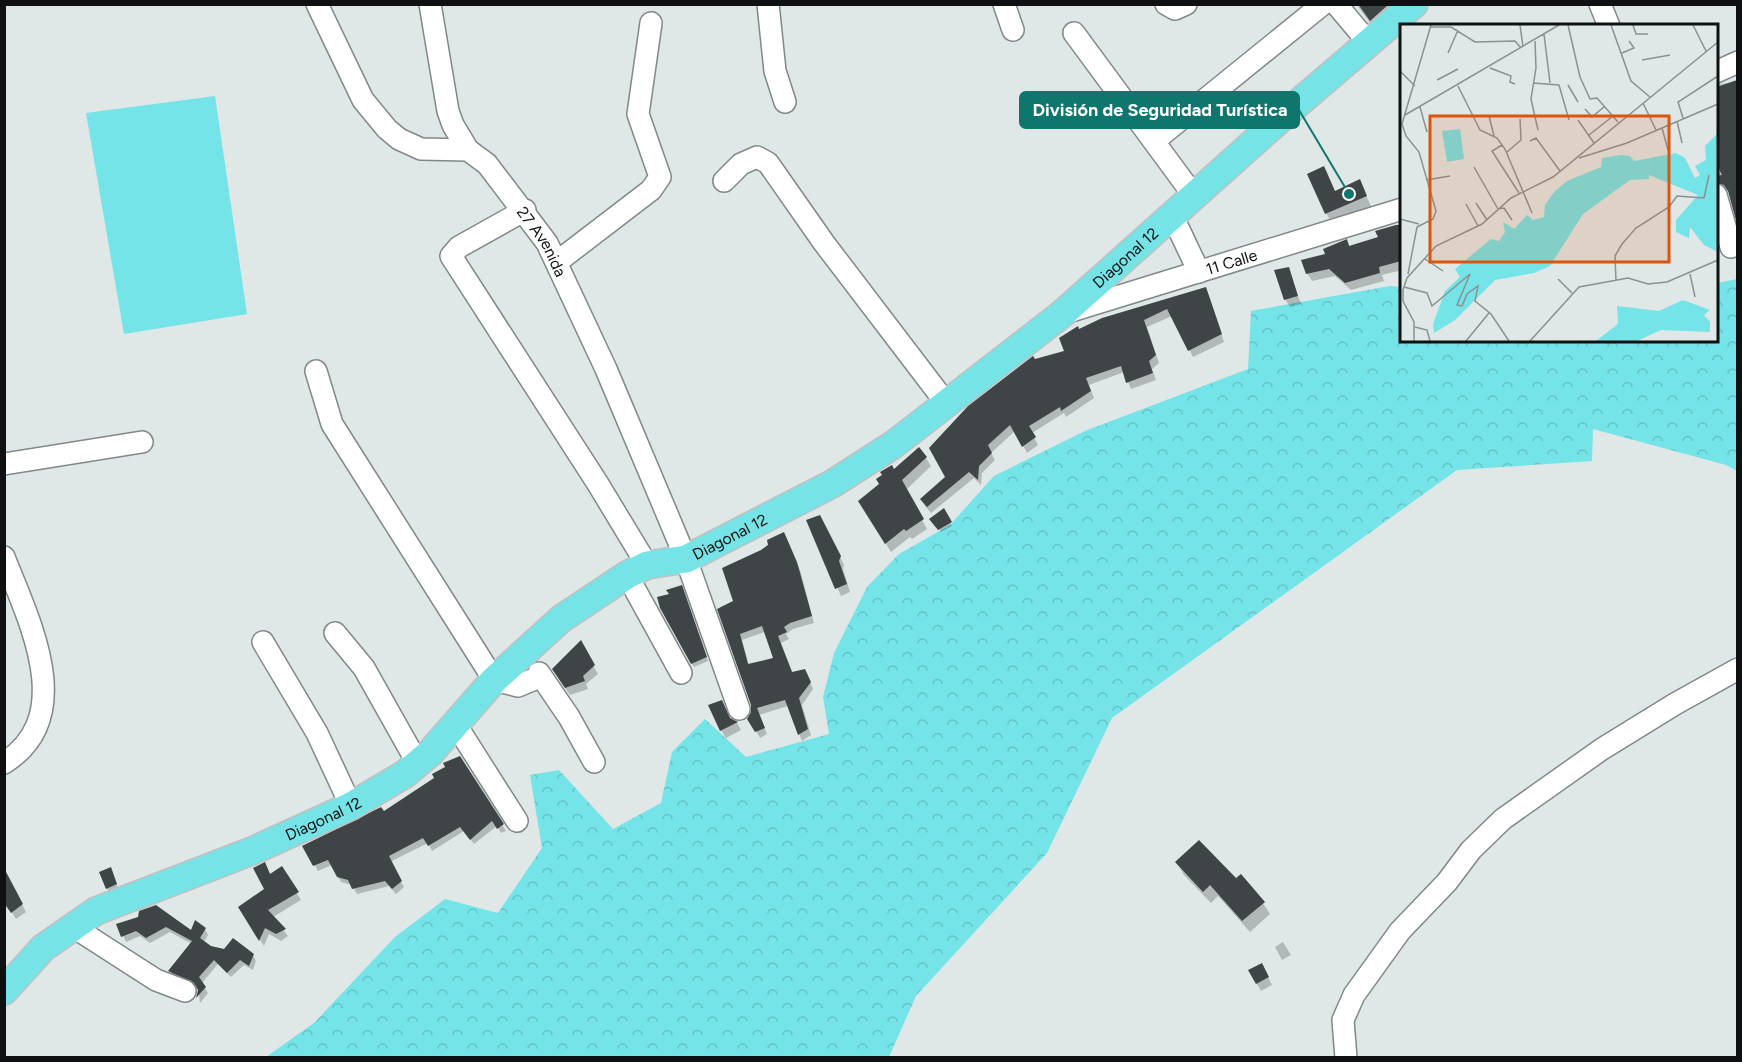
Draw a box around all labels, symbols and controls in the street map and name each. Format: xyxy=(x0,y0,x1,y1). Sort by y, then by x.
inset map xyxy=(1400,24,1718,342)
callout: División de Seguridad Turística xyxy=(1020,92,1299,128)
text: División de Seguridad Turística xyxy=(1032,99,1288,121)
street label: 27 Avenida xyxy=(513,203,571,280)
street label: Diagonal 12 xyxy=(1088,223,1162,292)
street label: 11 Calle xyxy=(1203,245,1260,278)
street label: Diagonal 12 xyxy=(689,509,770,564)
street label: Diagonal 12 xyxy=(282,793,365,844)

